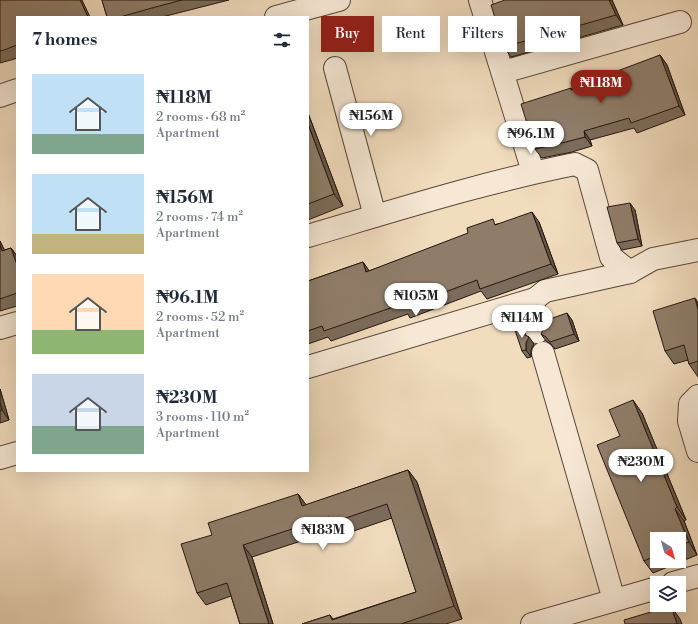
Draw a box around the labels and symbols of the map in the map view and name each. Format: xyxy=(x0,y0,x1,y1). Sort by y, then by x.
pin: ₦118M xyxy=(573,70,629,104)
pin: ₦156M xyxy=(343,103,399,137)
pin: ₦96.1M xyxy=(498,121,564,155)
pin: ₦105M xyxy=(388,283,444,317)
pin: ₦114M xyxy=(494,305,550,339)
pin: ₦230M xyxy=(613,449,669,483)
pin: ₦183M xyxy=(295,517,351,551)
north arrow xyxy=(650,532,686,568)

